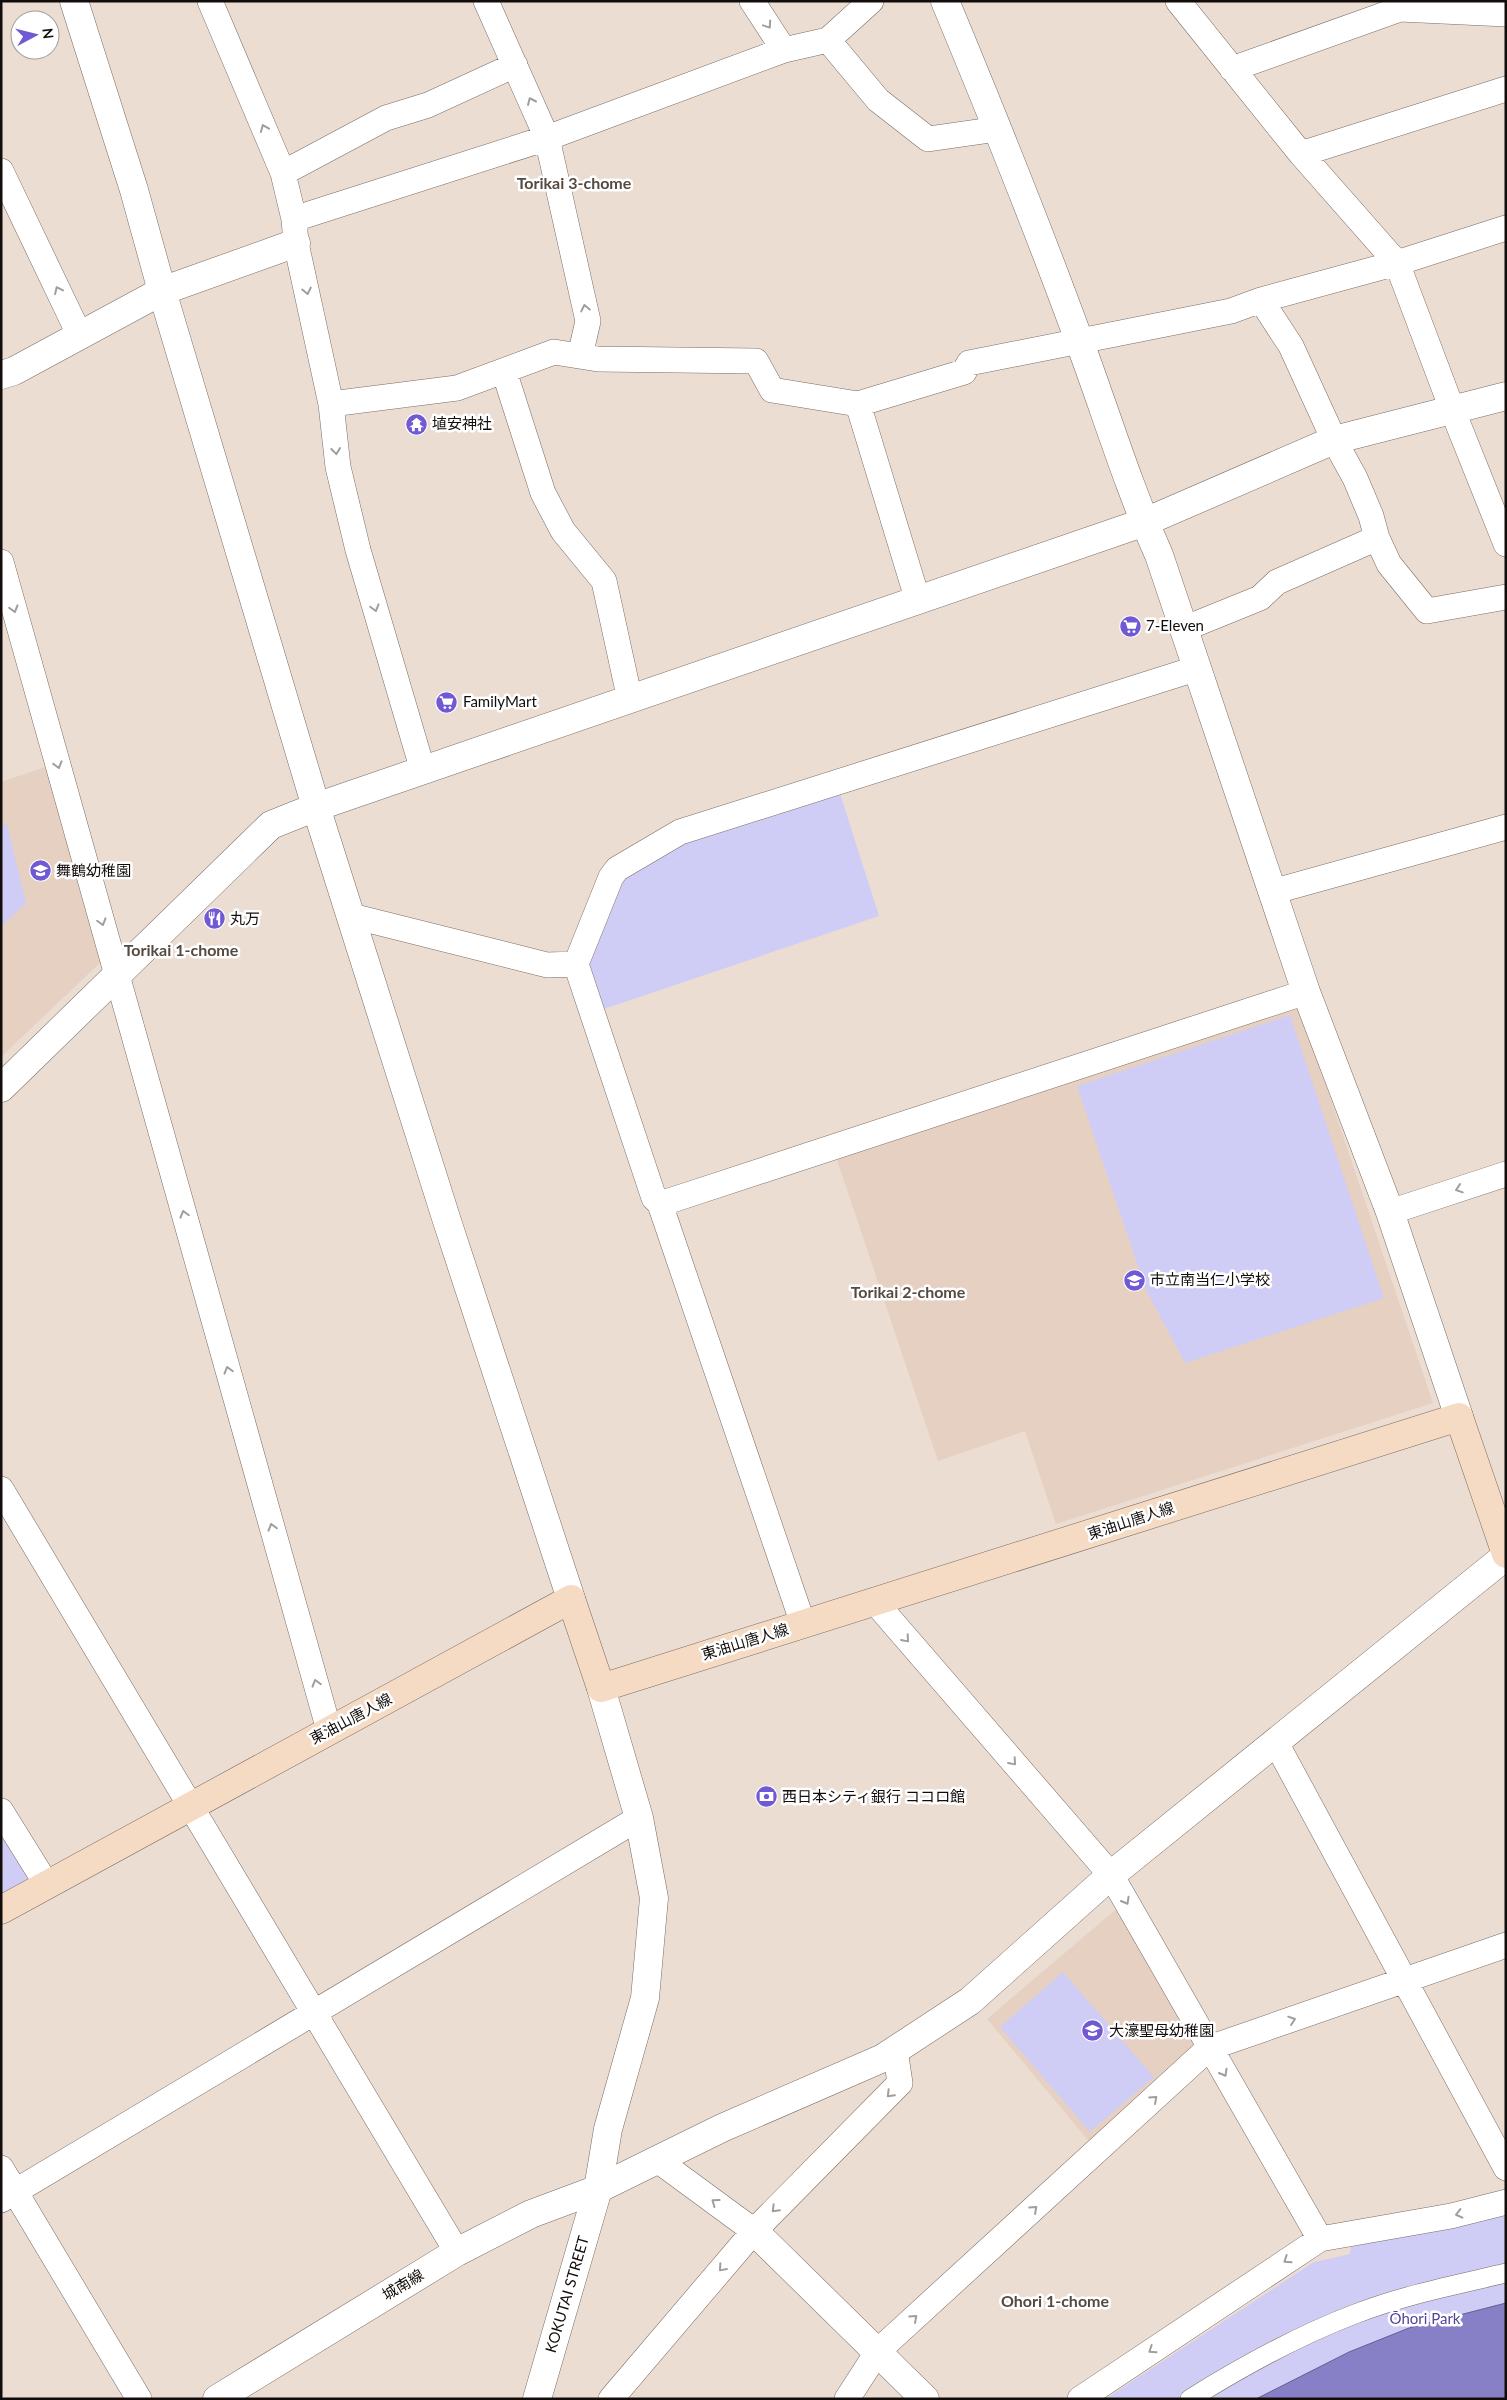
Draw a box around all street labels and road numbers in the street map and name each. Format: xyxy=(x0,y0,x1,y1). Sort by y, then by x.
street label: 東油山唐人線 xyxy=(1085,1498,1176,1543)
street label: 東油山唐人線 xyxy=(699,1619,790,1663)
street label: 東油山唐人線 xyxy=(307,1689,394,1747)
street label: KOKUTAI STREET xyxy=(541,2233,592,2355)
street label: 城南線 xyxy=(379,2265,426,2303)

